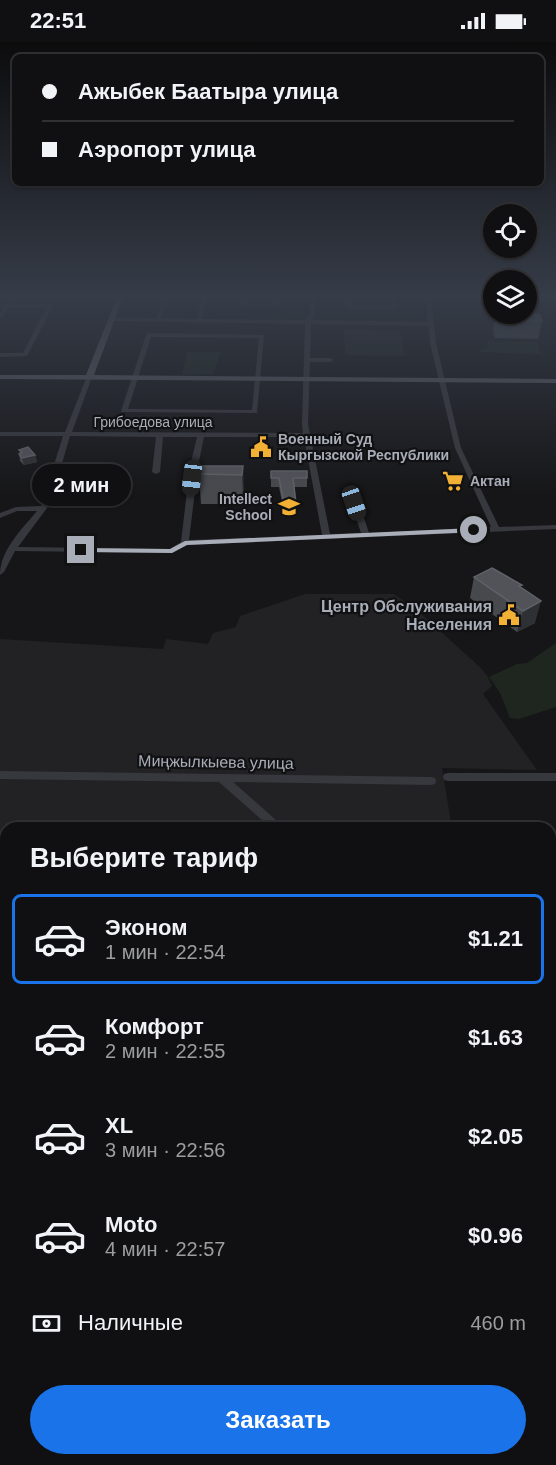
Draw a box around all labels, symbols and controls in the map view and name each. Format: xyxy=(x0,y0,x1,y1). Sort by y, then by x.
text: 22:51 xyxy=(30,8,86,33)
text: Ажыбек Баатыра улица xyxy=(78,79,338,104)
text: Аэропорт улица xyxy=(78,137,255,162)
map controls xyxy=(483,204,537,324)
button: locate xyxy=(483,204,537,258)
button: layers xyxy=(483,270,537,324)
street label: Грибоедова улица xyxy=(93,414,213,430)
place label: Военный Суд Кыргызской Республики xyxy=(278,431,449,463)
public building icon: Военный Суд Кыргызской Республики xyxy=(249,435,273,459)
car xyxy=(181,459,203,497)
callout: 2 мин xyxy=(32,463,130,505)
supermarket icon: Актан xyxy=(441,469,465,493)
place label: Актан xyxy=(470,473,510,489)
text: 2 мин xyxy=(54,474,109,496)
car xyxy=(340,483,368,523)
place label: Intellect School xyxy=(219,491,272,523)
school or university icon: Intellect School xyxy=(277,495,301,519)
route start xyxy=(460,516,487,543)
route end xyxy=(67,536,94,563)
place label: Центр Обслуживания Населения xyxy=(321,598,492,633)
public building icon: Центр Обслуживания Населения xyxy=(497,603,521,627)
street label: Миңжылкыева улица xyxy=(138,752,294,772)
text: Выберите тариф xyxy=(30,843,258,873)
icon: car xyxy=(33,912,87,966)
text: Эконом xyxy=(105,915,188,940)
text: $1.21 xyxy=(468,926,523,951)
text: 1 мин · 22:54 xyxy=(105,941,225,963)
icon: car xyxy=(33,1011,87,1065)
text: Комфорт xyxy=(105,1014,204,1039)
text: $1.63 xyxy=(468,1025,523,1050)
text: 2 мин · 22:55 xyxy=(105,1040,225,1062)
icon: car xyxy=(33,1110,87,1164)
text: XL xyxy=(105,1113,133,1138)
text: $2.05 xyxy=(468,1124,523,1149)
text: 3 мин · 22:56 xyxy=(105,1139,225,1161)
icon: car xyxy=(33,1209,87,1263)
text: Moto xyxy=(105,1212,158,1237)
text: $0.96 xyxy=(468,1223,523,1248)
text: 4 мин · 22:57 xyxy=(105,1238,225,1260)
icon: cash xyxy=(30,1307,63,1340)
text: Наличные xyxy=(78,1310,183,1335)
text: 460 m xyxy=(470,1312,526,1334)
button: Заказать xyxy=(30,1385,526,1454)

